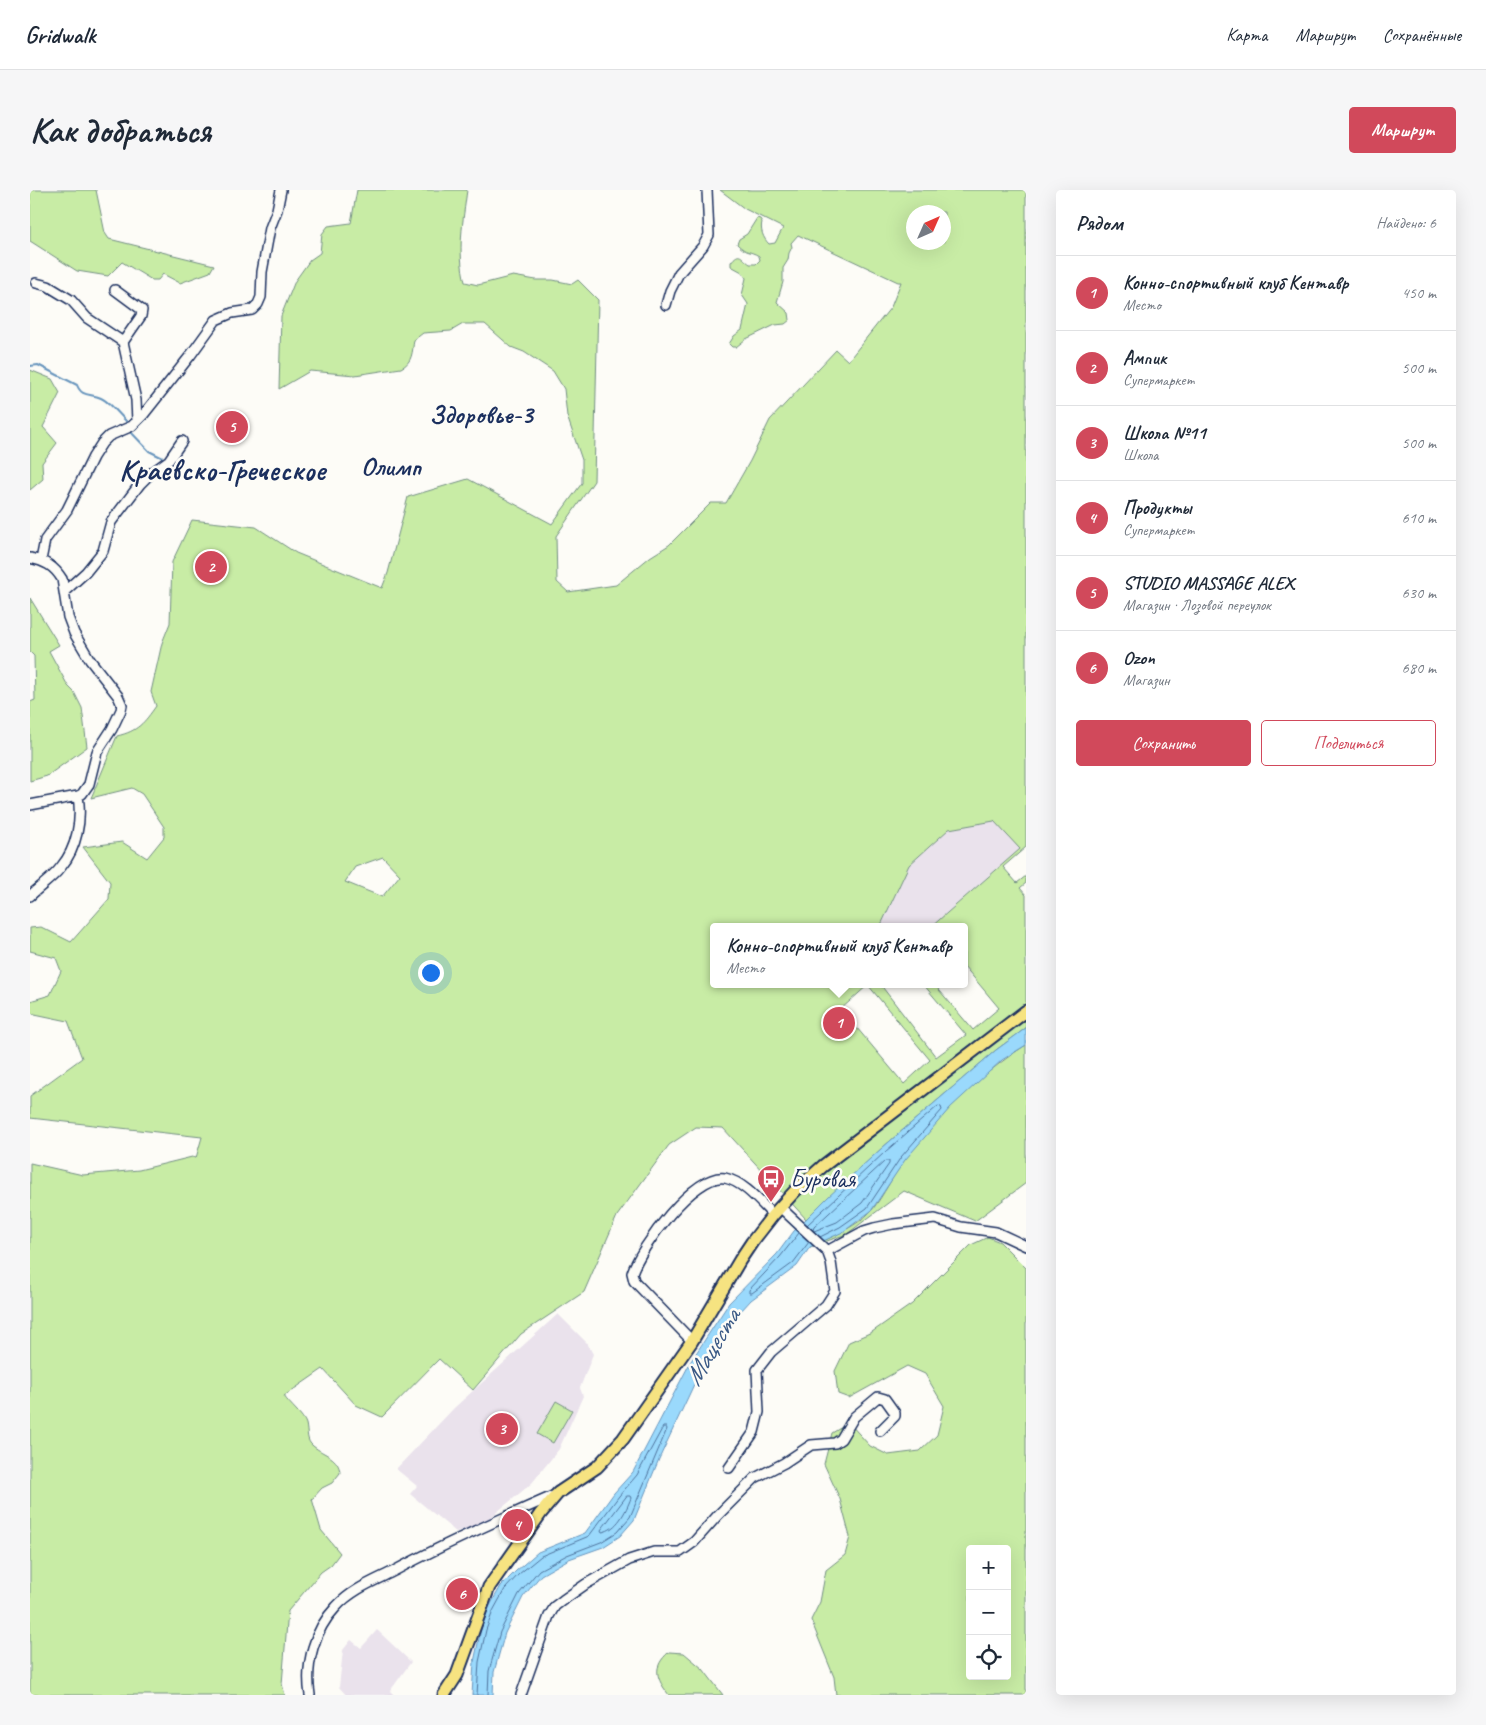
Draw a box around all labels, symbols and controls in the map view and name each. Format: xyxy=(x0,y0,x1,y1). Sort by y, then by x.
text: Gridwalk xyxy=(25,20,95,50)
text: Карта xyxy=(1226,24,1267,46)
text: Маршрут xyxy=(1295,24,1355,46)
text: Сохранённые xyxy=(1383,24,1461,46)
button: Маршрут xyxy=(1349,107,1456,153)
text: Как добраться xyxy=(30,108,211,153)
north arrow xyxy=(906,205,951,250)
text: Рядом xyxy=(1076,210,1123,236)
text: Найдено: 6 xyxy=(1376,213,1436,233)
text: Конно-спортивный клуб Кентавр xyxy=(1123,271,1348,295)
text: 1 xyxy=(1088,283,1096,303)
text: 450 m xyxy=(1402,283,1436,303)
text: Место xyxy=(1123,295,1161,315)
text: Ампик xyxy=(1123,346,1167,370)
text: 2 xyxy=(1088,358,1096,378)
text: 500 m xyxy=(1402,358,1436,378)
text: Супермаркет xyxy=(1123,370,1194,390)
district label: Здоровье-3 xyxy=(429,398,535,431)
pin: 5 xyxy=(216,408,248,446)
text: Школа №11 xyxy=(1123,421,1206,445)
text: 3 xyxy=(1088,433,1096,453)
text: 500 m xyxy=(1402,433,1436,453)
text: Школа xyxy=(1123,445,1158,465)
district label: Олимп xyxy=(361,450,422,483)
district label: Краевско-Греческое xyxy=(119,451,328,489)
text: Продукты xyxy=(1123,496,1192,520)
text: 4 xyxy=(1088,508,1096,528)
text: 610 m xyxy=(1402,508,1436,528)
text: Супермаркет xyxy=(1123,520,1194,540)
pin: 2 xyxy=(195,548,227,586)
text: STUDIO MASSAGE ALEX xyxy=(1123,571,1294,595)
text: 5 xyxy=(1089,583,1095,603)
text: 630 m xyxy=(1402,583,1436,603)
text: Магазин · Лозовой переулок xyxy=(1123,595,1271,615)
text: Ozon xyxy=(1123,646,1155,670)
text: 6 xyxy=(1088,658,1096,678)
text: 680 m xyxy=(1402,658,1436,678)
text: Магазин xyxy=(1123,670,1170,690)
button: Сохранить xyxy=(1076,720,1251,766)
button: Поделиться xyxy=(1261,720,1436,766)
popup xyxy=(710,923,968,988)
text: Конно-спортивный клуб Кентавр xyxy=(726,934,952,958)
text: Место xyxy=(726,958,764,978)
your location xyxy=(418,960,444,986)
pin: 1 xyxy=(823,1004,855,1042)
place label: Буровая xyxy=(790,1163,856,1195)
bus stop icon: Буровая xyxy=(756,1164,786,1203)
water label: Мацеста xyxy=(676,1300,749,1391)
pin: 3 xyxy=(486,1410,518,1448)
pin: 4 xyxy=(501,1506,533,1544)
map controls xyxy=(966,1545,1011,1680)
button: + xyxy=(966,1545,1011,1590)
pin: 6 xyxy=(446,1575,478,1613)
button: − xyxy=(966,1590,1011,1635)
button: locate xyxy=(966,1635,1011,1680)

